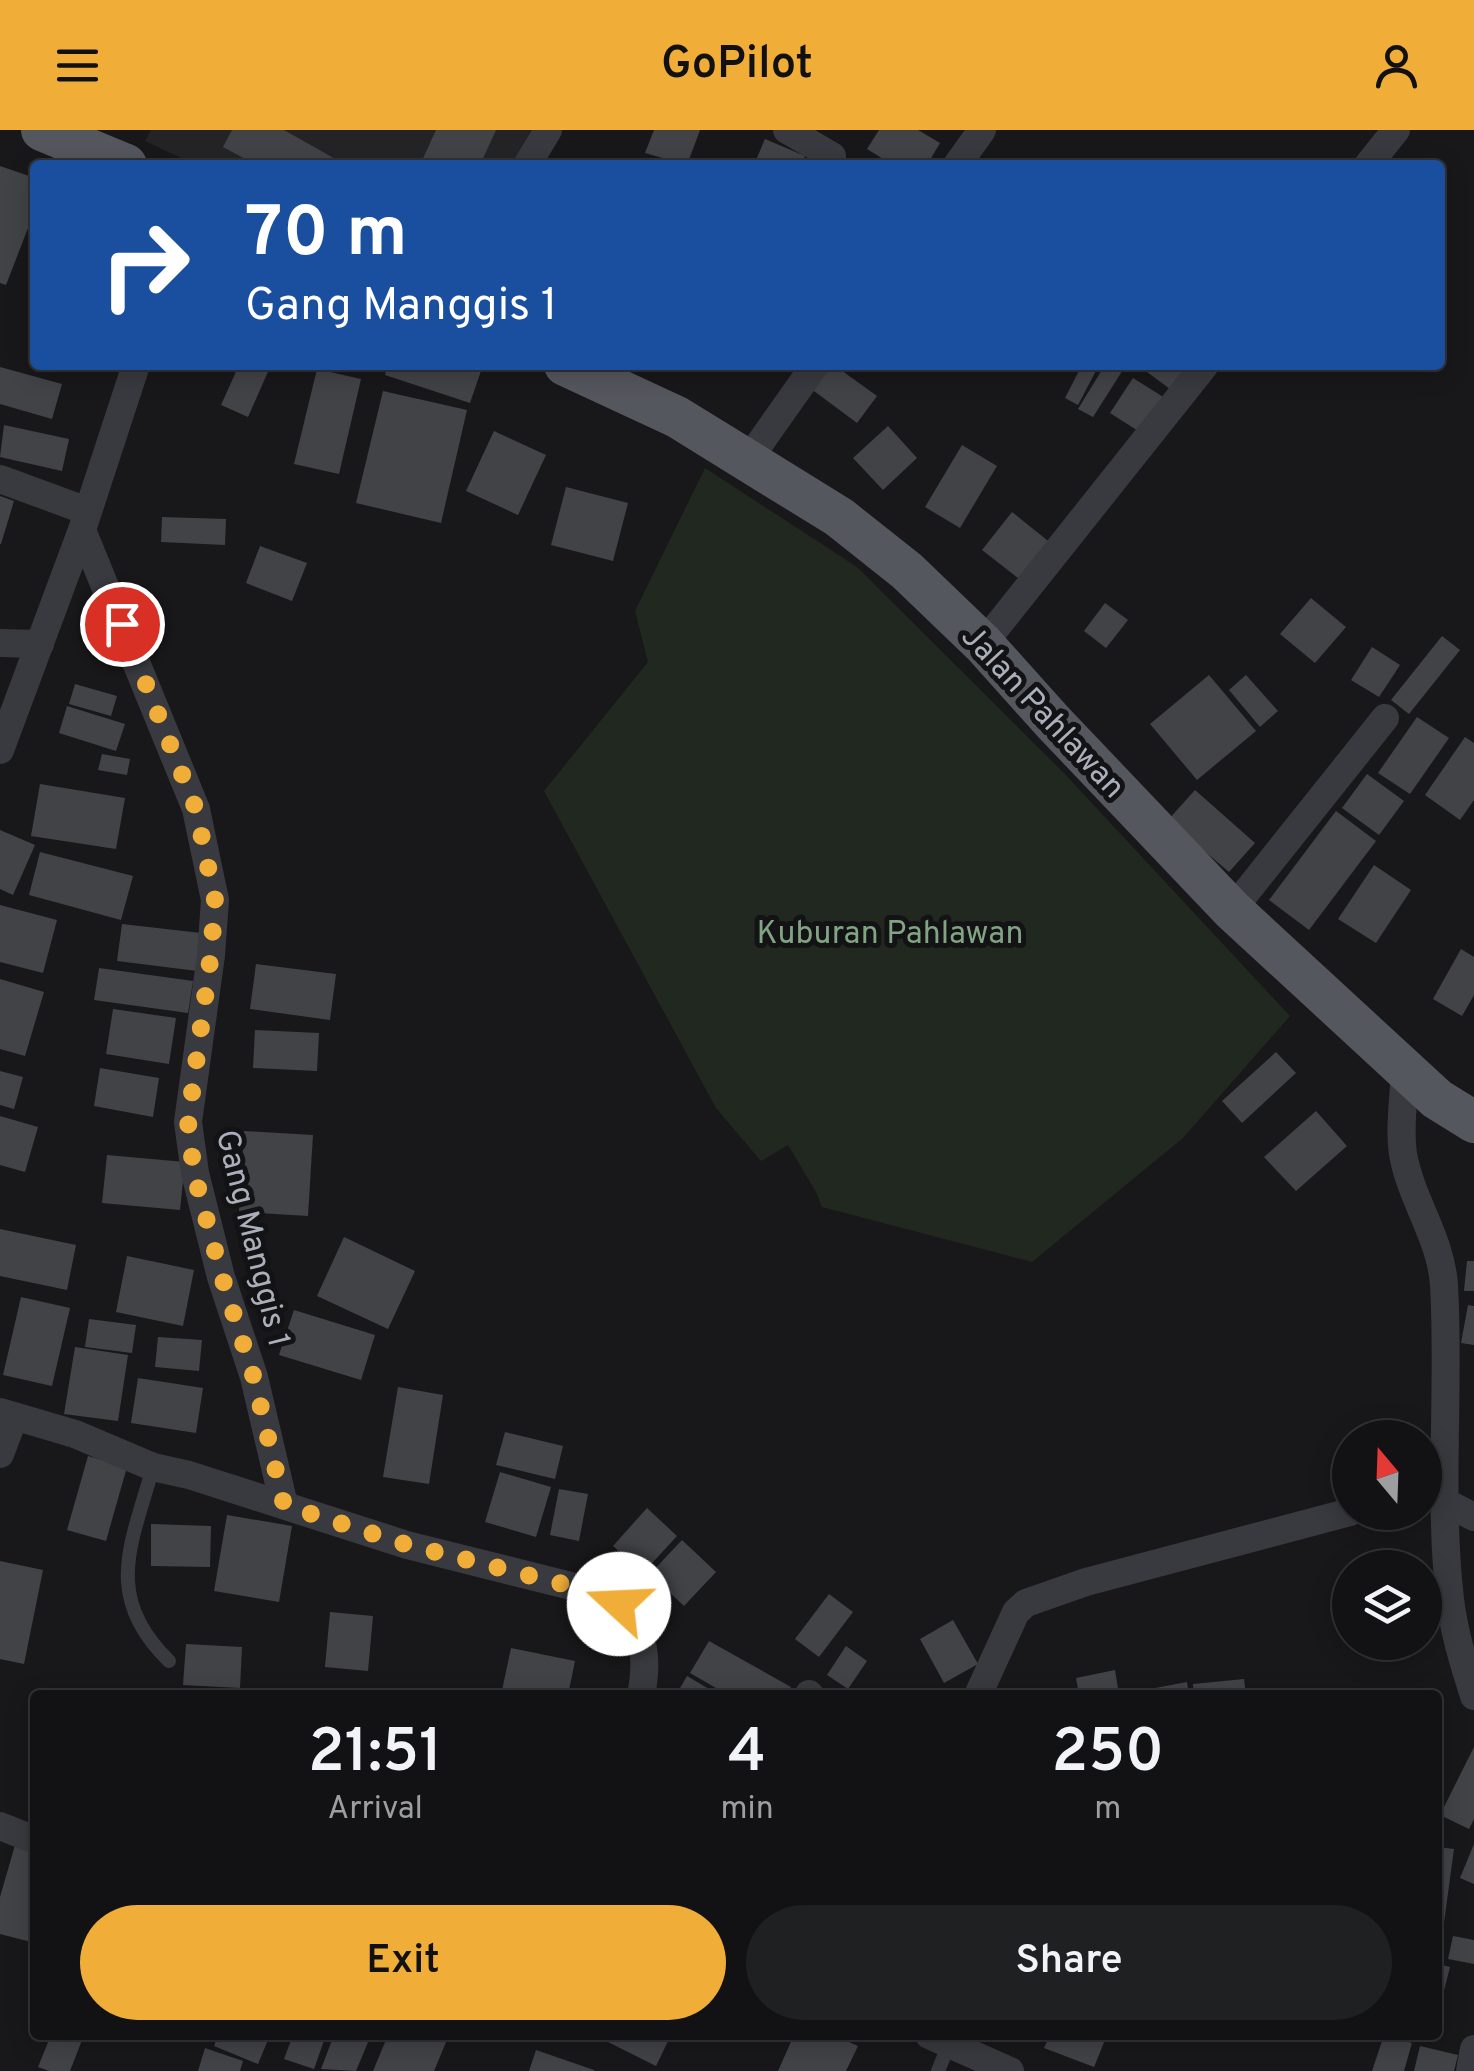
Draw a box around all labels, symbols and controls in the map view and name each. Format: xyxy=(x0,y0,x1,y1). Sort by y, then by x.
text: GoPilot xyxy=(661,37,813,94)
icon: menu xyxy=(50,38,105,93)
icon: person xyxy=(1369,38,1424,93)
text: 70 m xyxy=(245,192,408,281)
icon: right xyxy=(80,200,210,330)
text: Gang Manggis 1 xyxy=(245,279,558,336)
pin xyxy=(80,582,165,667)
icon: arrive xyxy=(95,597,150,652)
street label: Jalan Pahlawan xyxy=(951,618,1132,808)
park label: Kuburan Pahlawan xyxy=(757,915,1023,955)
street label: Gang Manggis 1 xyxy=(205,1126,297,1351)
north arrow xyxy=(1332,1420,1442,1530)
map controls xyxy=(1332,1420,1442,1660)
button: layers xyxy=(1332,1550,1442,1660)
position arrow xyxy=(567,1552,671,1656)
text: 21:51 xyxy=(308,1717,443,1793)
text: 4 xyxy=(728,1717,766,1793)
text: 250 xyxy=(1052,1717,1164,1793)
text: Arrival xyxy=(328,1790,423,1830)
text: min xyxy=(720,1790,774,1830)
text: m xyxy=(1094,1790,1121,1830)
button: Exit xyxy=(80,1905,726,2020)
button: Share xyxy=(746,1905,1392,2020)

